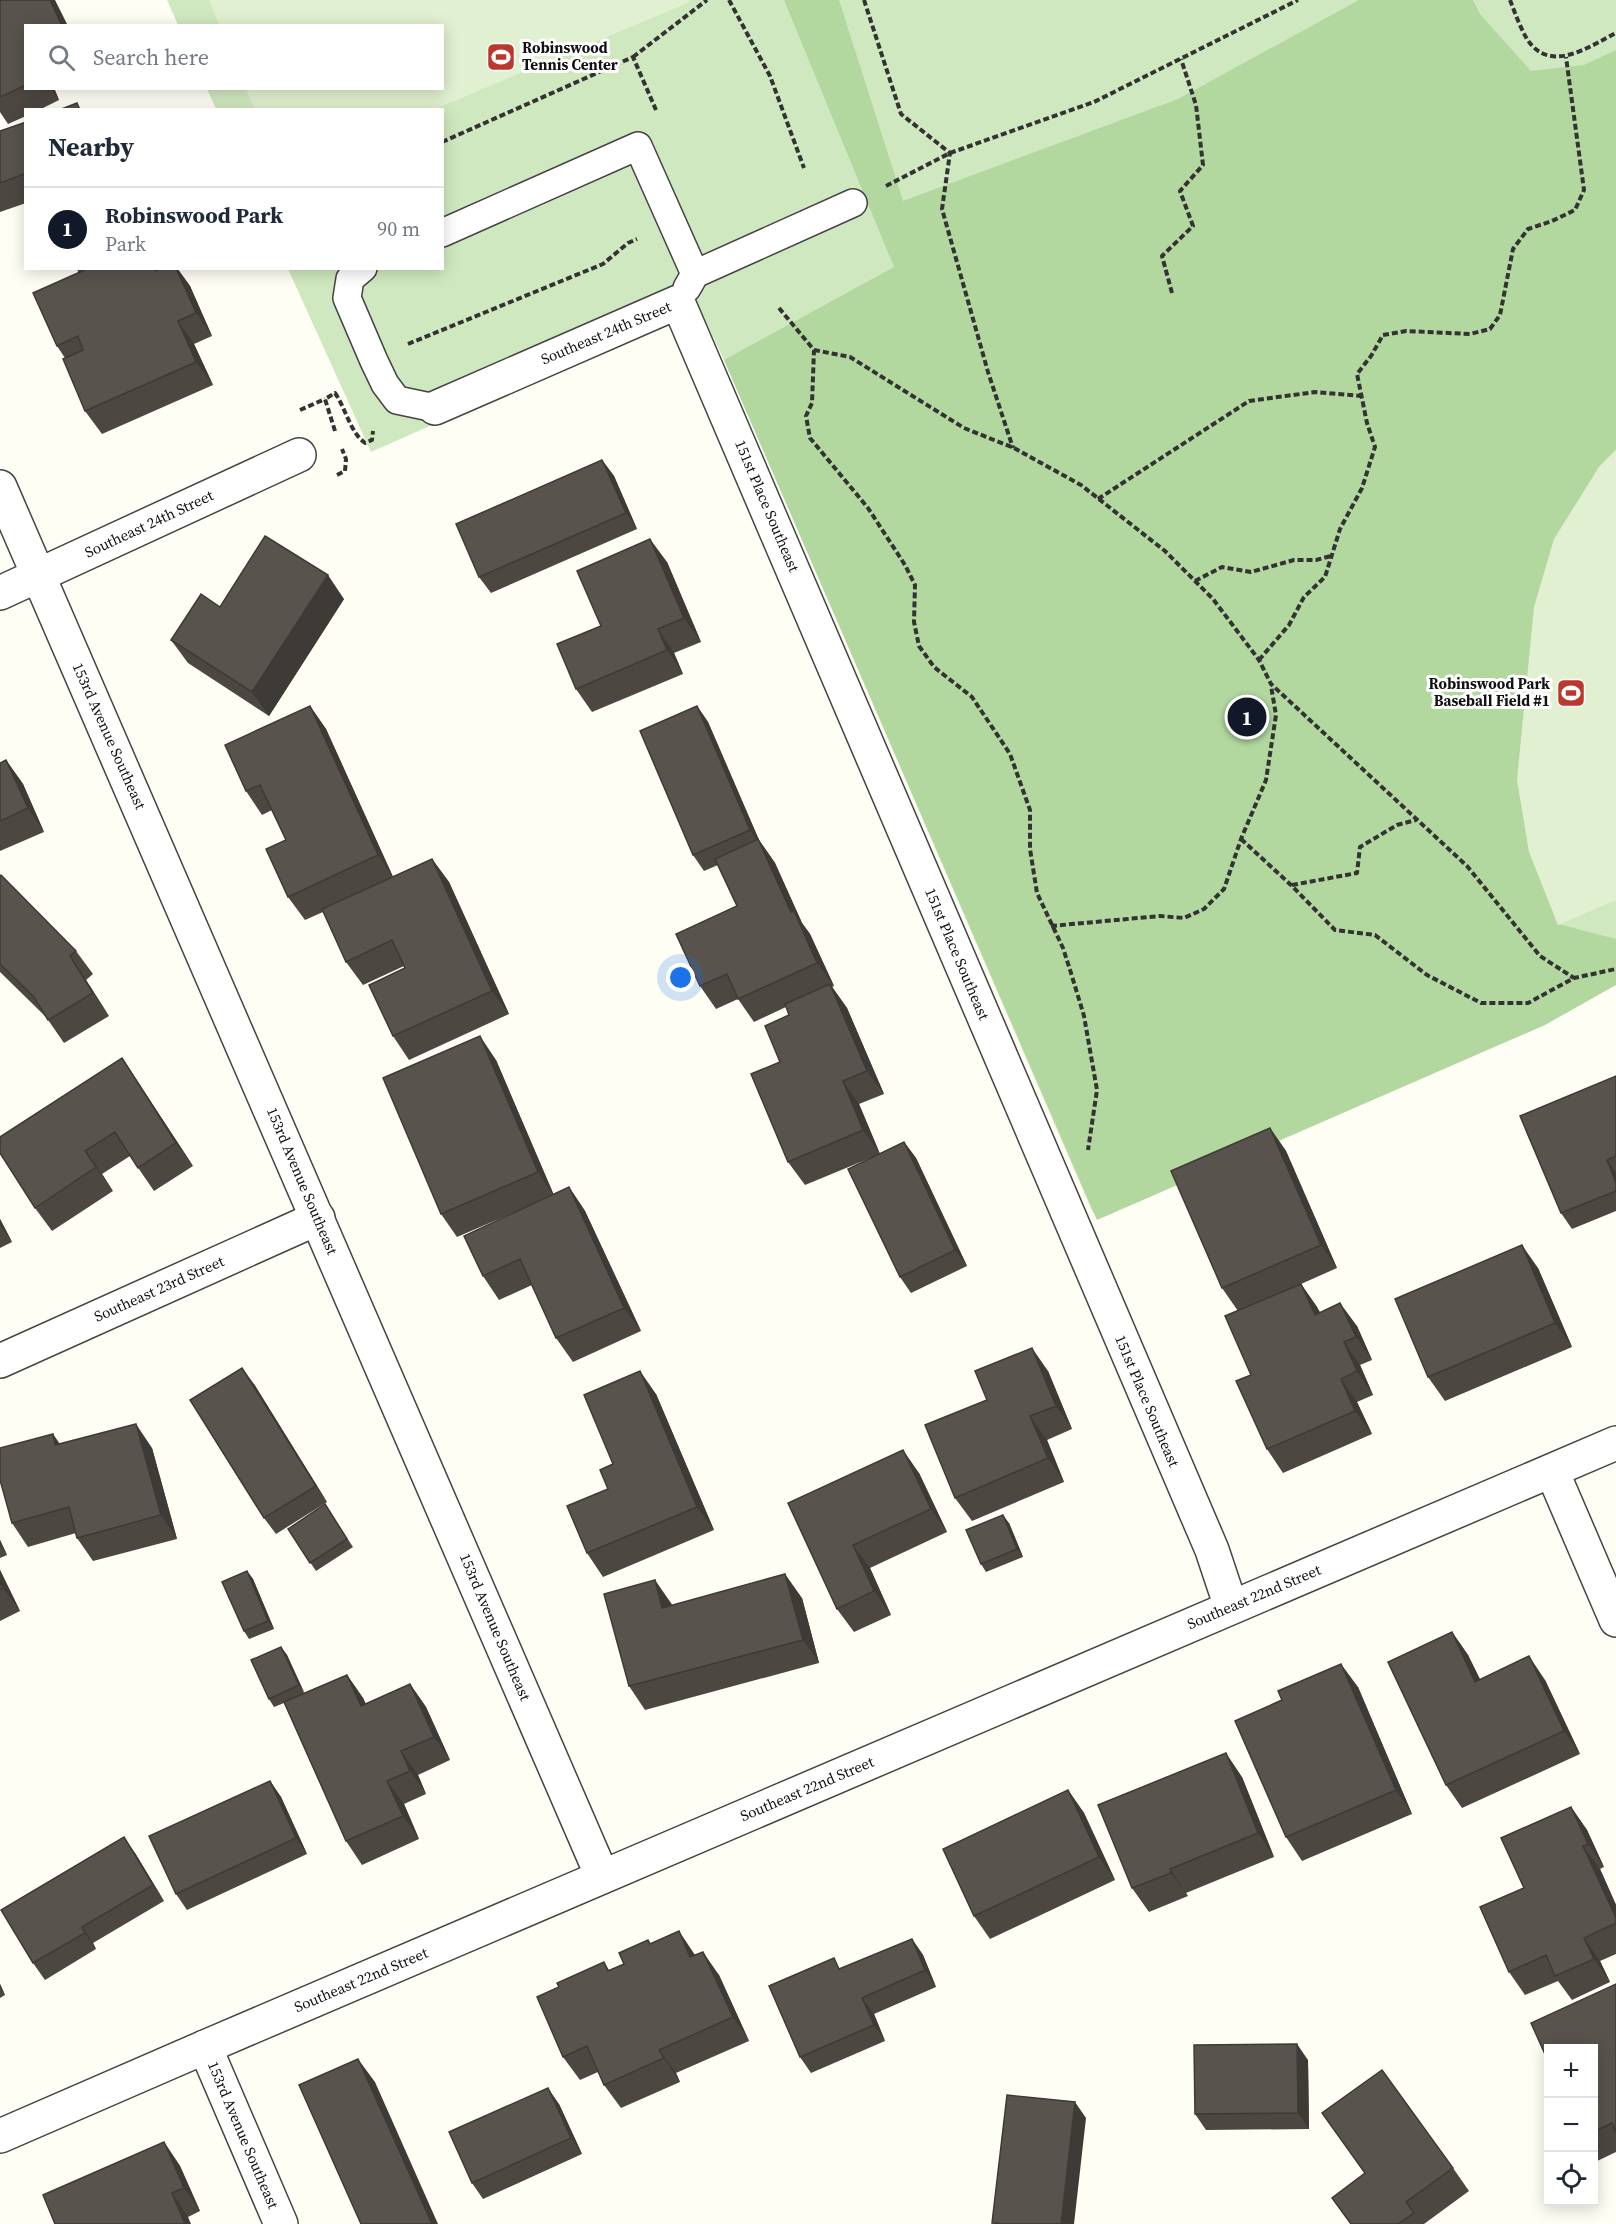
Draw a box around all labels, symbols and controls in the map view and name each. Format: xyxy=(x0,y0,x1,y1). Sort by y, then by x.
search box xyxy=(24,24,444,90)
place label: Robinswood Tennis Center xyxy=(522,37,618,75)
icon: search xyxy=(45,41,78,74)
sports icon: Robinswood Tennis Center xyxy=(485,41,517,73)
text: Search here xyxy=(93,42,209,72)
text: Nearby xyxy=(48,129,134,165)
text: Robinswood Park xyxy=(105,200,283,230)
text: 1 xyxy=(62,215,73,243)
text: 90 m xyxy=(377,215,420,243)
text: Park xyxy=(105,230,146,258)
street label: Southeast 24th Street xyxy=(537,296,674,369)
street label: 151st Place Southeast xyxy=(730,437,805,575)
street label: Southeast 24th Street xyxy=(81,484,217,563)
street label: 153rd Avenue Southeast xyxy=(68,659,151,813)
place label: Robinswood Park Baseball Field #1 xyxy=(1429,673,1550,711)
sports icon: Robinswood Park Baseball Field #1 xyxy=(1555,677,1587,709)
pin: 1 xyxy=(1228,694,1266,740)
street label: 151st Place Southeast xyxy=(920,885,995,1023)
your location xyxy=(666,963,695,992)
street label: 153rd Avenue Southeast xyxy=(262,1104,343,1258)
street label: Southeast 23rd Street xyxy=(90,1250,227,1327)
street label: 151st Place Southeast xyxy=(1110,1332,1185,1470)
street label: 153rd Avenue Southeast xyxy=(455,1550,536,1704)
street label: Southeast 22nd Street xyxy=(1184,1559,1324,1634)
street label: Southeast 22nd Street xyxy=(737,1751,877,1826)
street label: Southeast 22nd Street xyxy=(291,1942,431,2017)
map controls xyxy=(1544,2044,1598,2206)
button: + xyxy=(1544,2044,1598,2098)
street label: 153rd Avenue Southeast xyxy=(203,2058,284,2212)
button: − xyxy=(1544,2098,1598,2152)
button: locate xyxy=(1544,2152,1598,2206)

